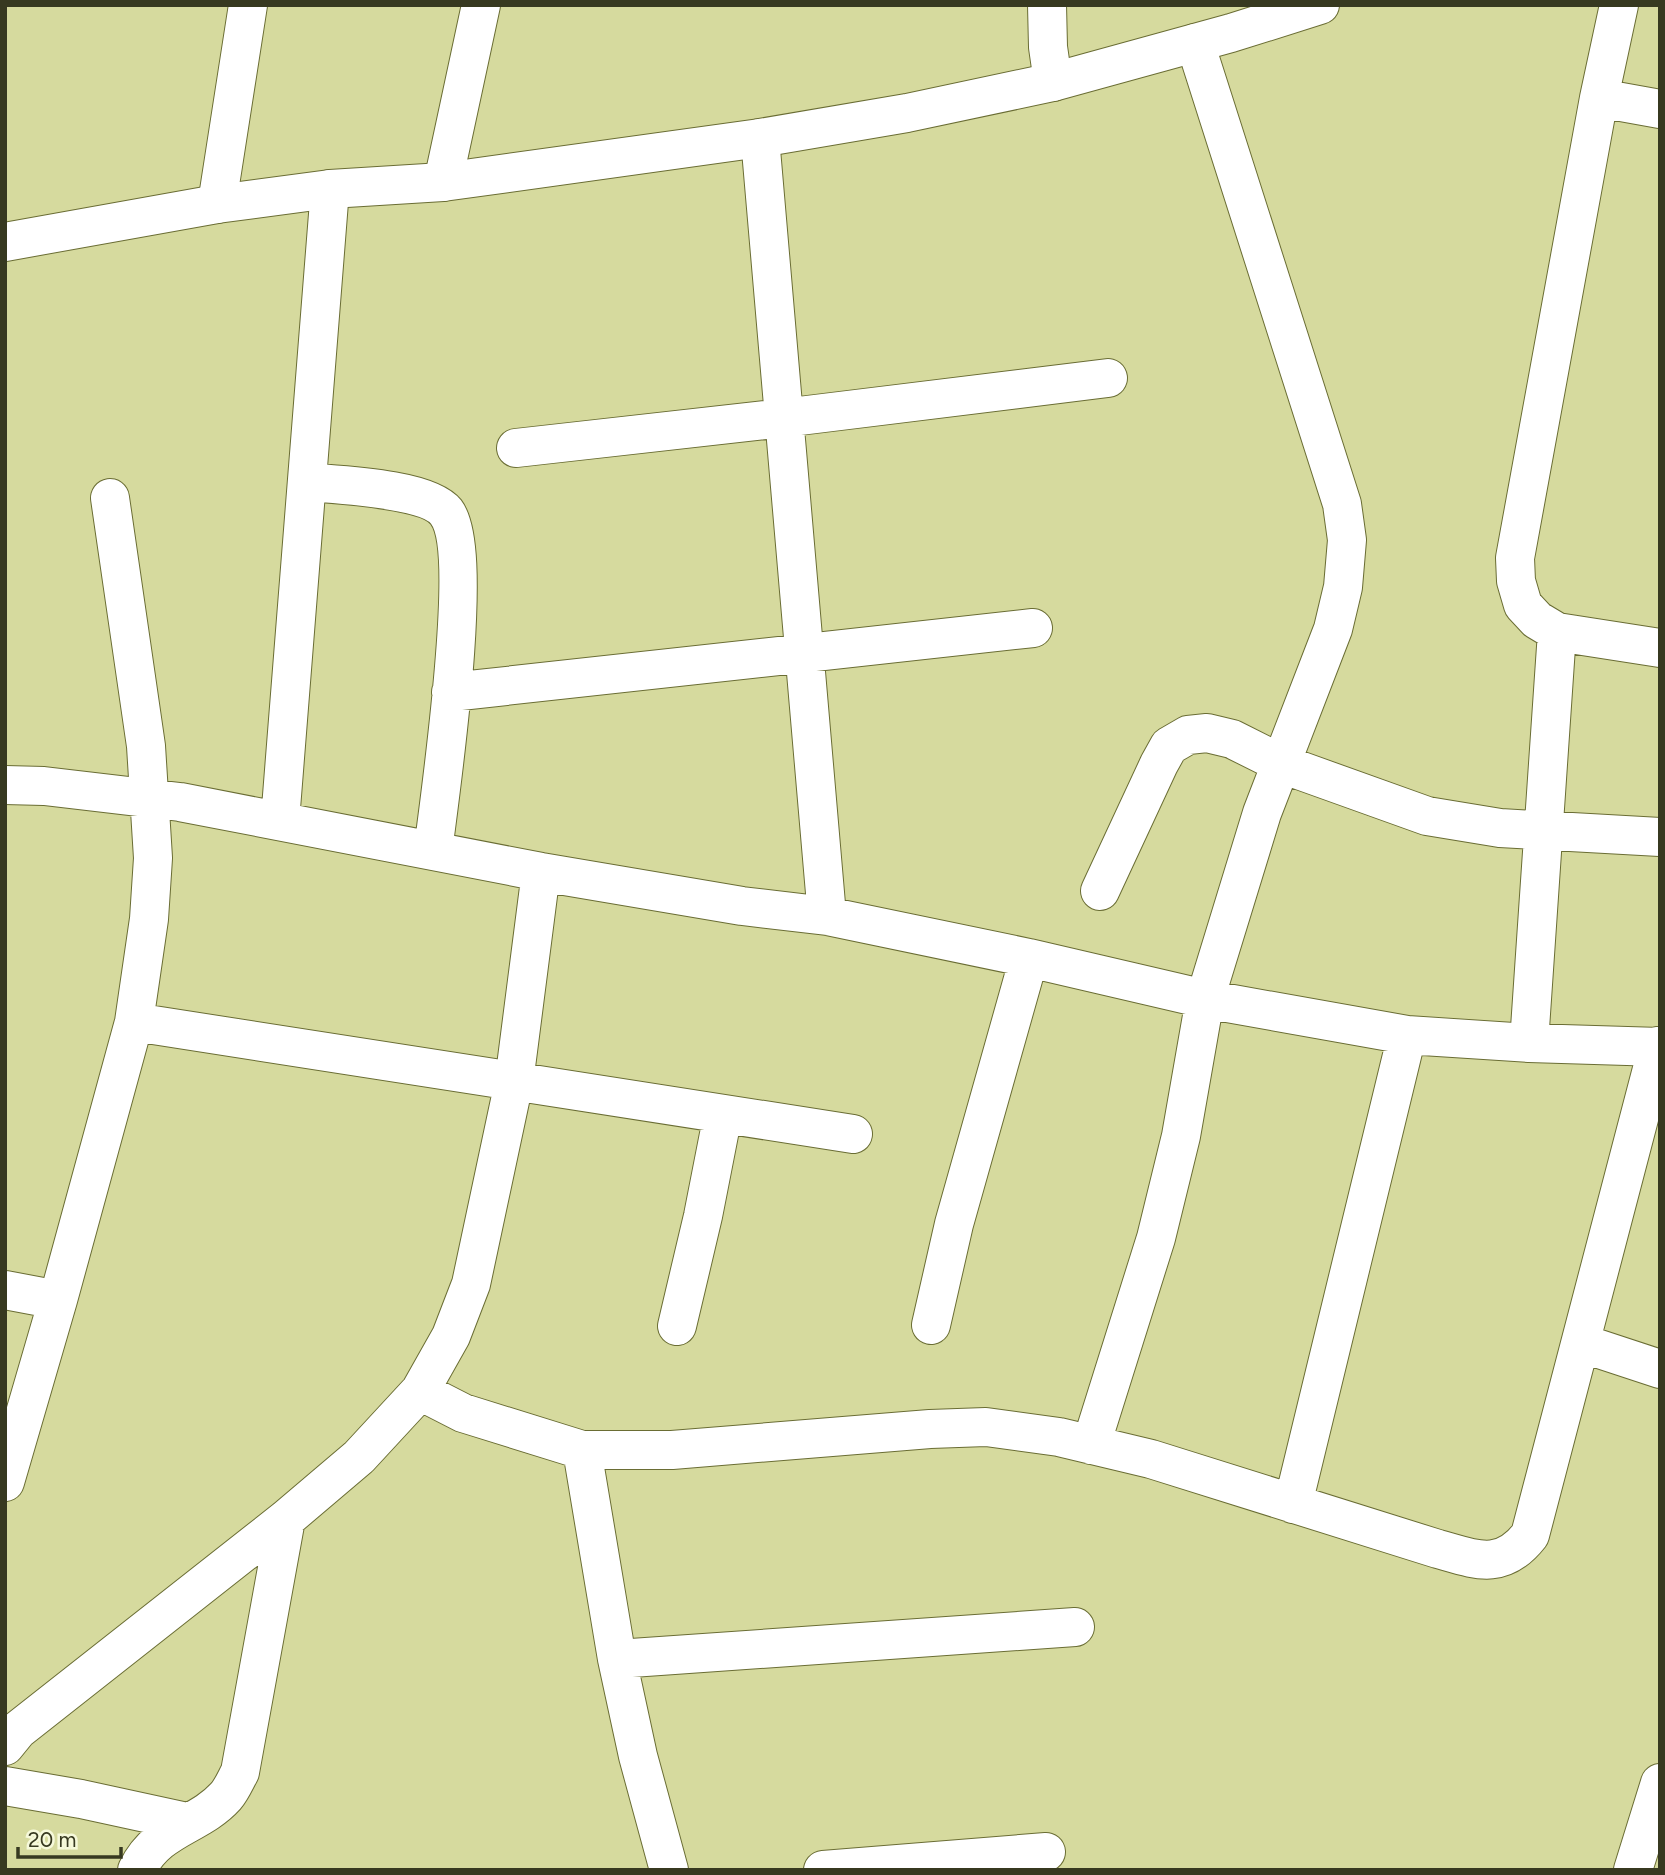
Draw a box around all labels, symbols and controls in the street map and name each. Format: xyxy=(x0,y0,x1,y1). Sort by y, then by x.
scale bar xyxy=(18,1815,121,1859)
text: 20 m xyxy=(28,1827,76,1852)

